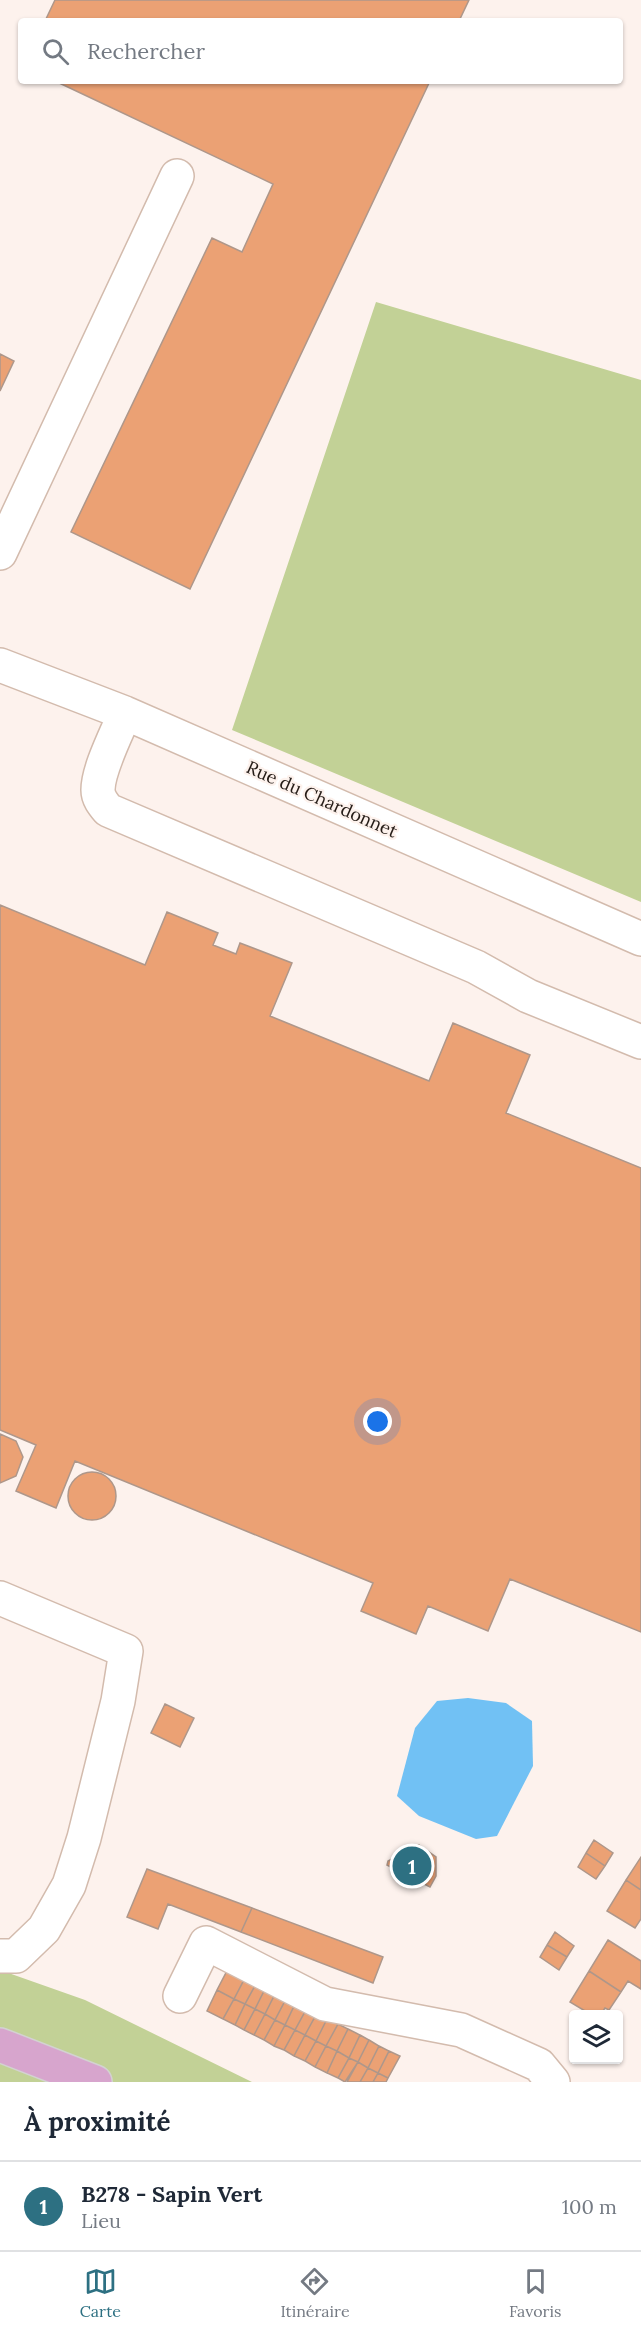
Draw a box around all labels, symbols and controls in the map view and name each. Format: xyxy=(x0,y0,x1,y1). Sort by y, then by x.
search box xyxy=(18,18,623,84)
icon: search xyxy=(39,35,72,68)
text: Rechercher xyxy=(87,37,205,65)
street label: Rue du Chardonnet xyxy=(243,755,401,843)
your location xyxy=(363,1407,392,1436)
pin: 1 xyxy=(392,1844,432,1888)
map controls xyxy=(569,2010,623,2064)
button: layers xyxy=(569,2010,623,2064)
text: À proximité xyxy=(24,2105,170,2138)
text: B278 - Sapin Vert xyxy=(81,2180,262,2208)
text: 1 xyxy=(39,2194,48,2219)
text: 100 m xyxy=(562,2194,617,2219)
text: Lieu xyxy=(81,2208,121,2233)
tab: Carte xyxy=(80,2265,121,2321)
tab: Itinéraire xyxy=(280,2265,350,2321)
tab: Favoris xyxy=(509,2265,561,2321)

